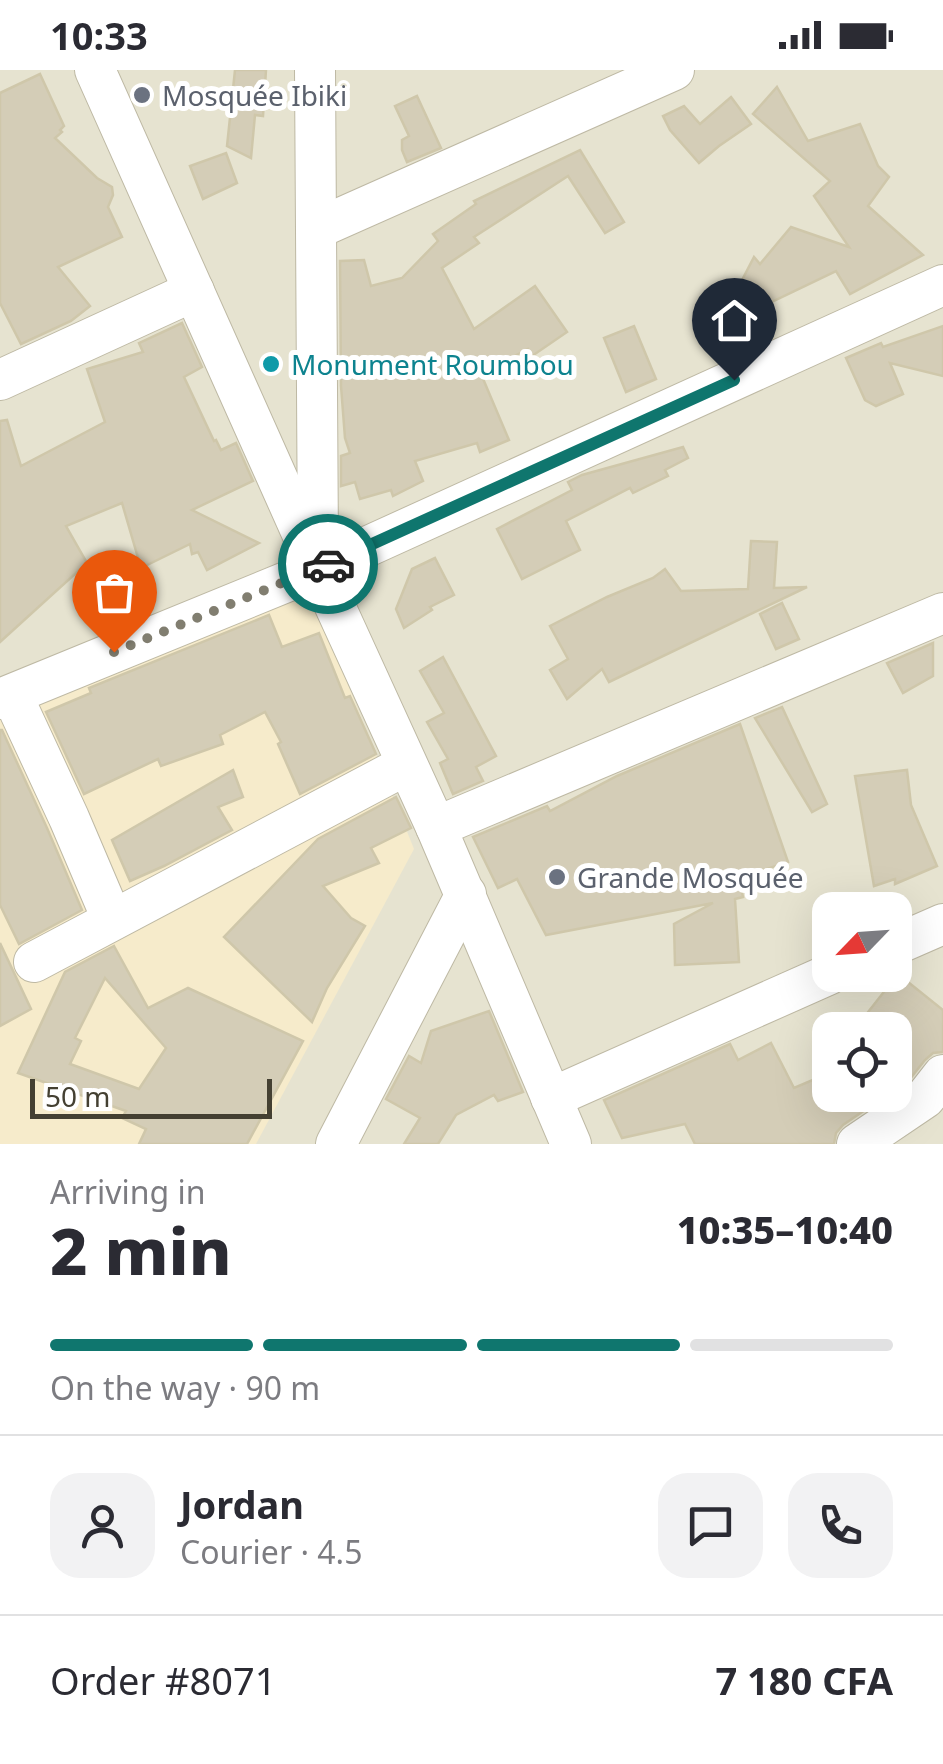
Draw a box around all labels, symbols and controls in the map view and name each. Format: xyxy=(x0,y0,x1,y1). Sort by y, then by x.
text: 10:33 xyxy=(50,9,148,61)
place label: Mosquée Ibiki xyxy=(162,76,347,114)
marker: Mosquée Ibiki xyxy=(131,84,153,106)
pin xyxy=(692,278,777,381)
icon: home xyxy=(707,293,762,348)
place label: Monument Roumbou xyxy=(291,345,574,383)
marker: Monument Roumbou xyxy=(260,353,282,375)
courier xyxy=(278,514,378,614)
icon: car xyxy=(301,537,356,592)
pin xyxy=(72,550,157,653)
icon: bag xyxy=(87,565,142,620)
place label: Grande Mosquée xyxy=(577,858,804,896)
marker: Grande Mosquée xyxy=(546,866,568,888)
north arrow xyxy=(812,892,912,992)
map controls xyxy=(812,892,912,1112)
button: locate xyxy=(812,1012,912,1112)
scale bar xyxy=(30,1074,272,1118)
text: 50 m xyxy=(45,1077,111,1115)
text: Arriving in xyxy=(50,1170,205,1213)
text: 10:35–10:40 xyxy=(677,1203,893,1255)
text: 2 min xyxy=(50,1206,232,1294)
text: On the way · 90 m xyxy=(50,1366,320,1409)
button: person xyxy=(50,1473,155,1578)
button: chat xyxy=(658,1473,763,1578)
button: phone xyxy=(788,1473,893,1578)
text: Jordan xyxy=(180,1478,304,1530)
text: Courier · 4.5 xyxy=(180,1530,363,1573)
text: Order #8071 xyxy=(50,1654,276,1706)
text: 7 180 CFA xyxy=(716,1654,893,1706)

